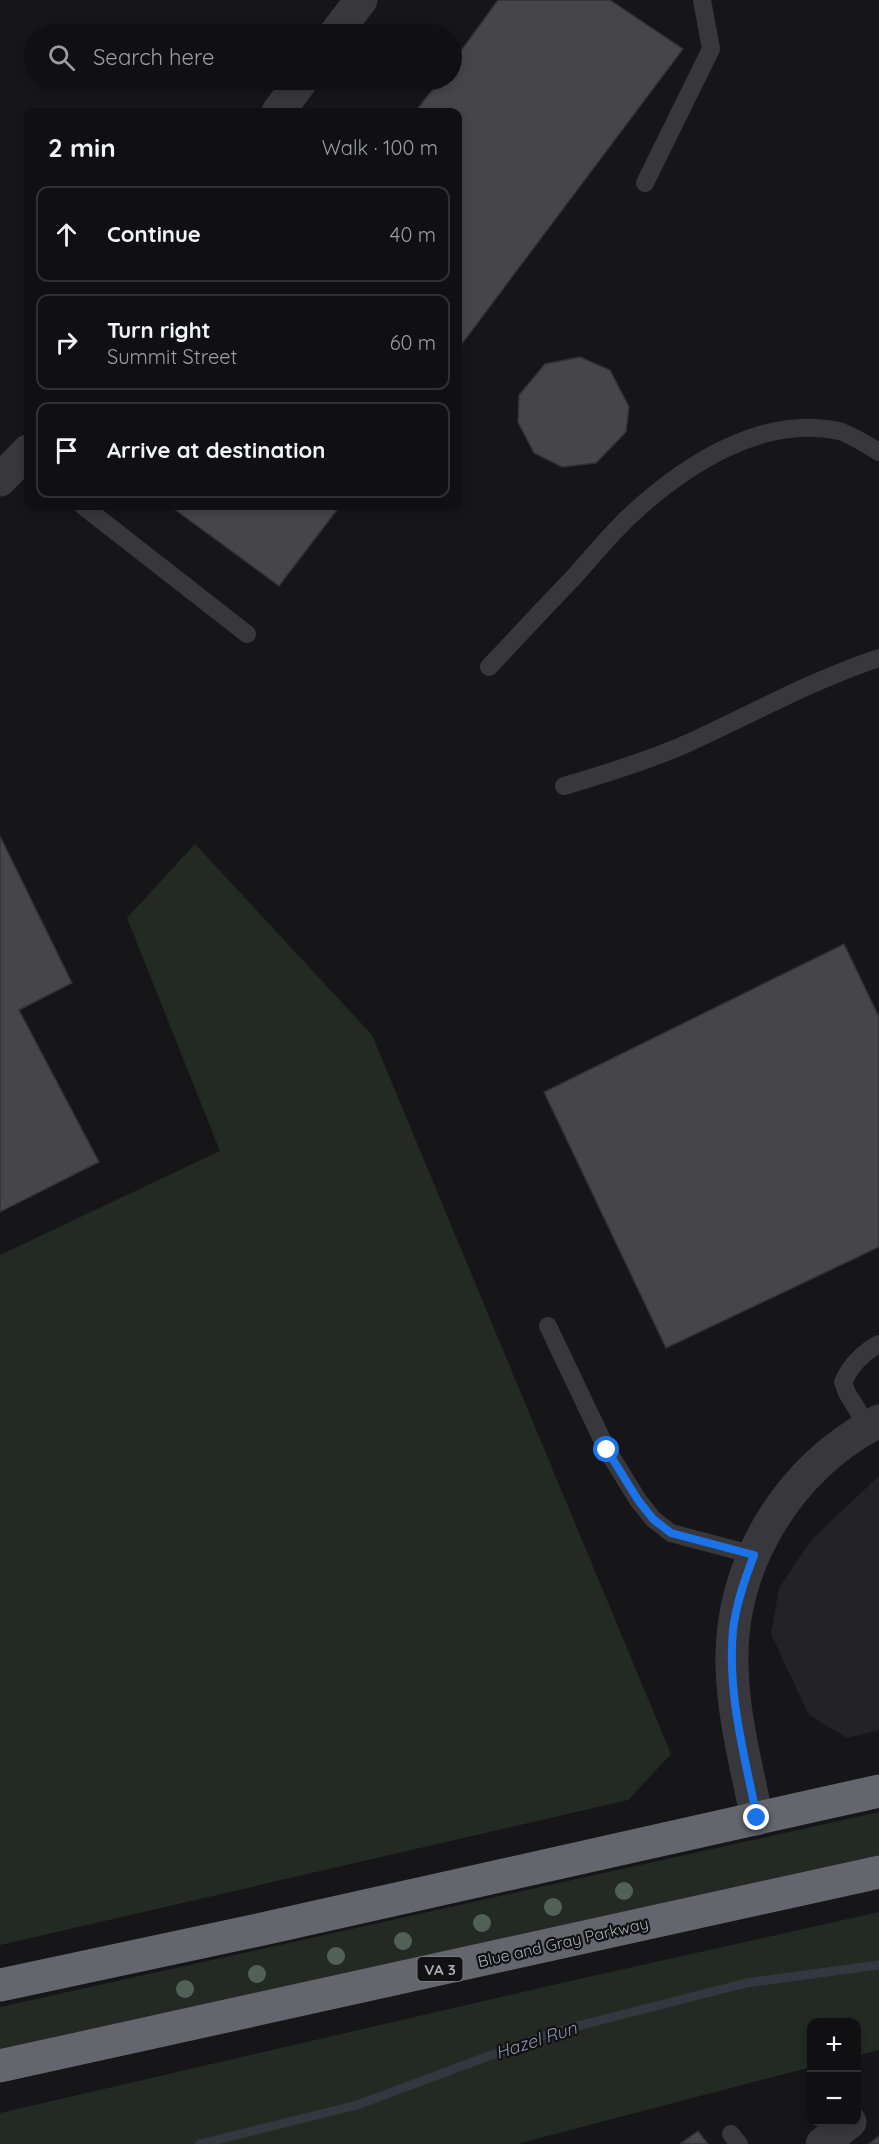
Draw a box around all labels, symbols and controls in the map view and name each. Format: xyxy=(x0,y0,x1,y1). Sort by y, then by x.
search box xyxy=(24,24,462,90)
icon: search xyxy=(45,41,78,74)
text: Search here xyxy=(93,43,214,71)
text: 2 min xyxy=(48,131,116,164)
text: Walk · 100 m xyxy=(322,135,438,160)
icon: ahead xyxy=(50,218,83,251)
text: Continue xyxy=(107,220,201,248)
text: 40 m xyxy=(390,222,436,247)
text: Turn right xyxy=(107,316,211,344)
icon: right xyxy=(50,326,83,359)
text: 60 m xyxy=(390,330,436,355)
text: Summit Street xyxy=(107,344,237,369)
icon: arrive xyxy=(50,434,83,467)
text: Arrive at destination xyxy=(107,436,325,464)
route start xyxy=(593,1436,619,1462)
route end xyxy=(743,1804,769,1830)
street label: Blue and Gray Parkway xyxy=(476,1913,650,1971)
road number: VA 3 xyxy=(418,1957,462,1981)
water label: Hazel Run xyxy=(492,2016,580,2064)
map controls xyxy=(807,2018,861,2126)
button: + xyxy=(807,2018,861,2072)
button: − xyxy=(807,2072,861,2126)

